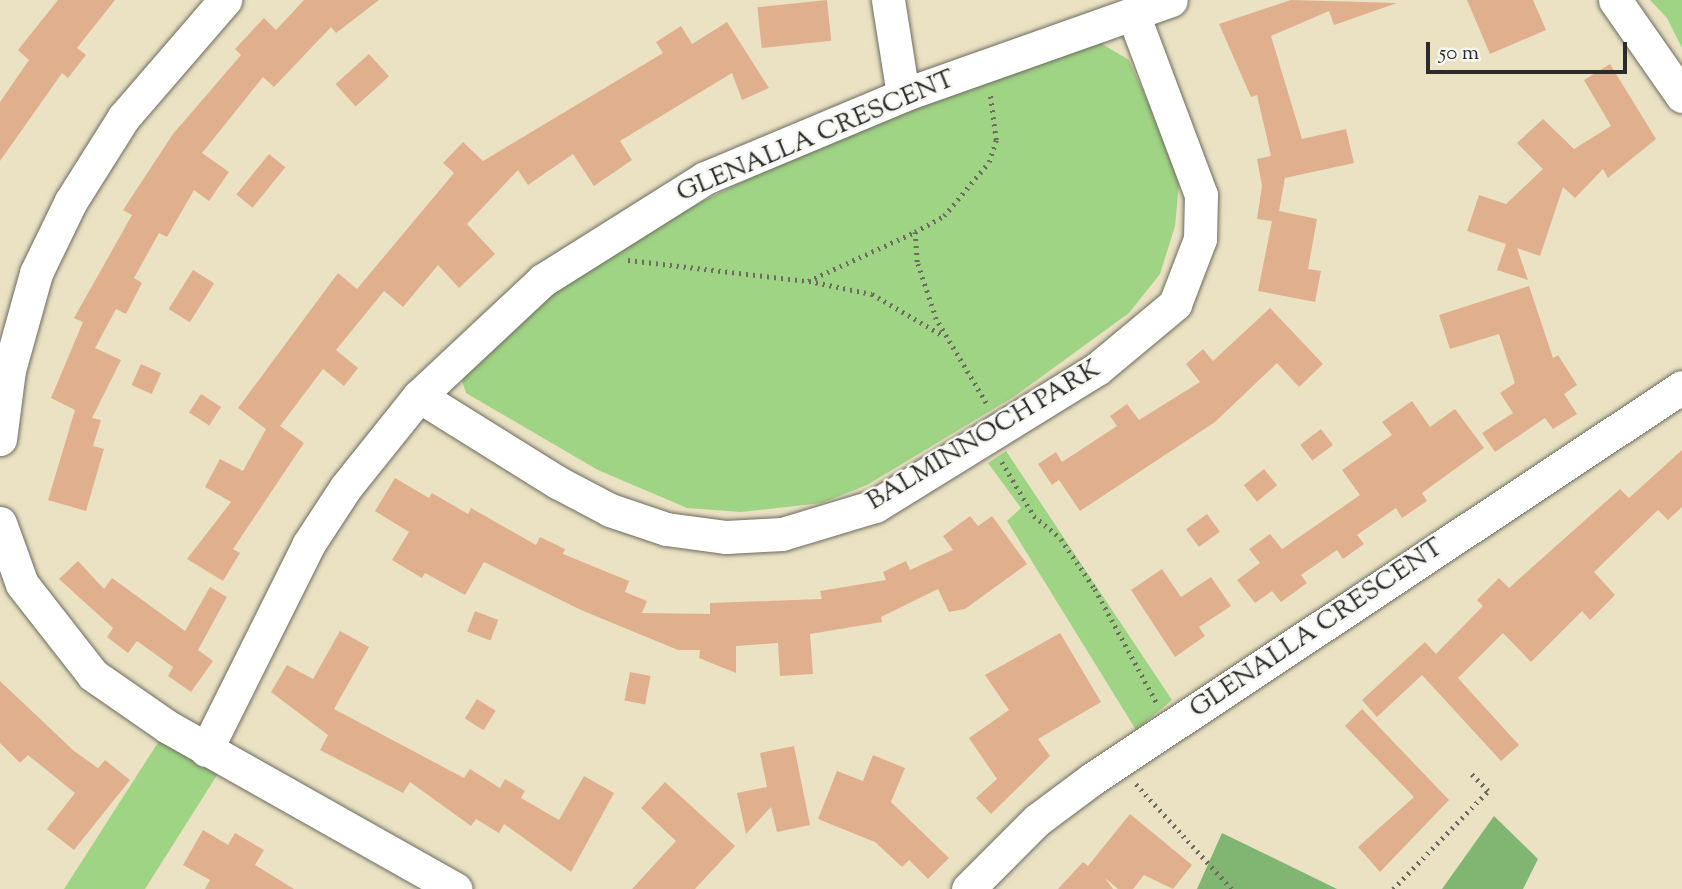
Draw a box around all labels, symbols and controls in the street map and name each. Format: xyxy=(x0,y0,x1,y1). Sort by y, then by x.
scale bar xyxy=(1430,28,1631,72)
text: 50 m xyxy=(1439,39,1479,69)
street label: GLENALLA CRESCENT xyxy=(672,64,960,210)
street label: BALMINNOCH PARK xyxy=(862,354,1106,518)
street label: GLENALLA CRESCENT xyxy=(1184,533,1450,725)

